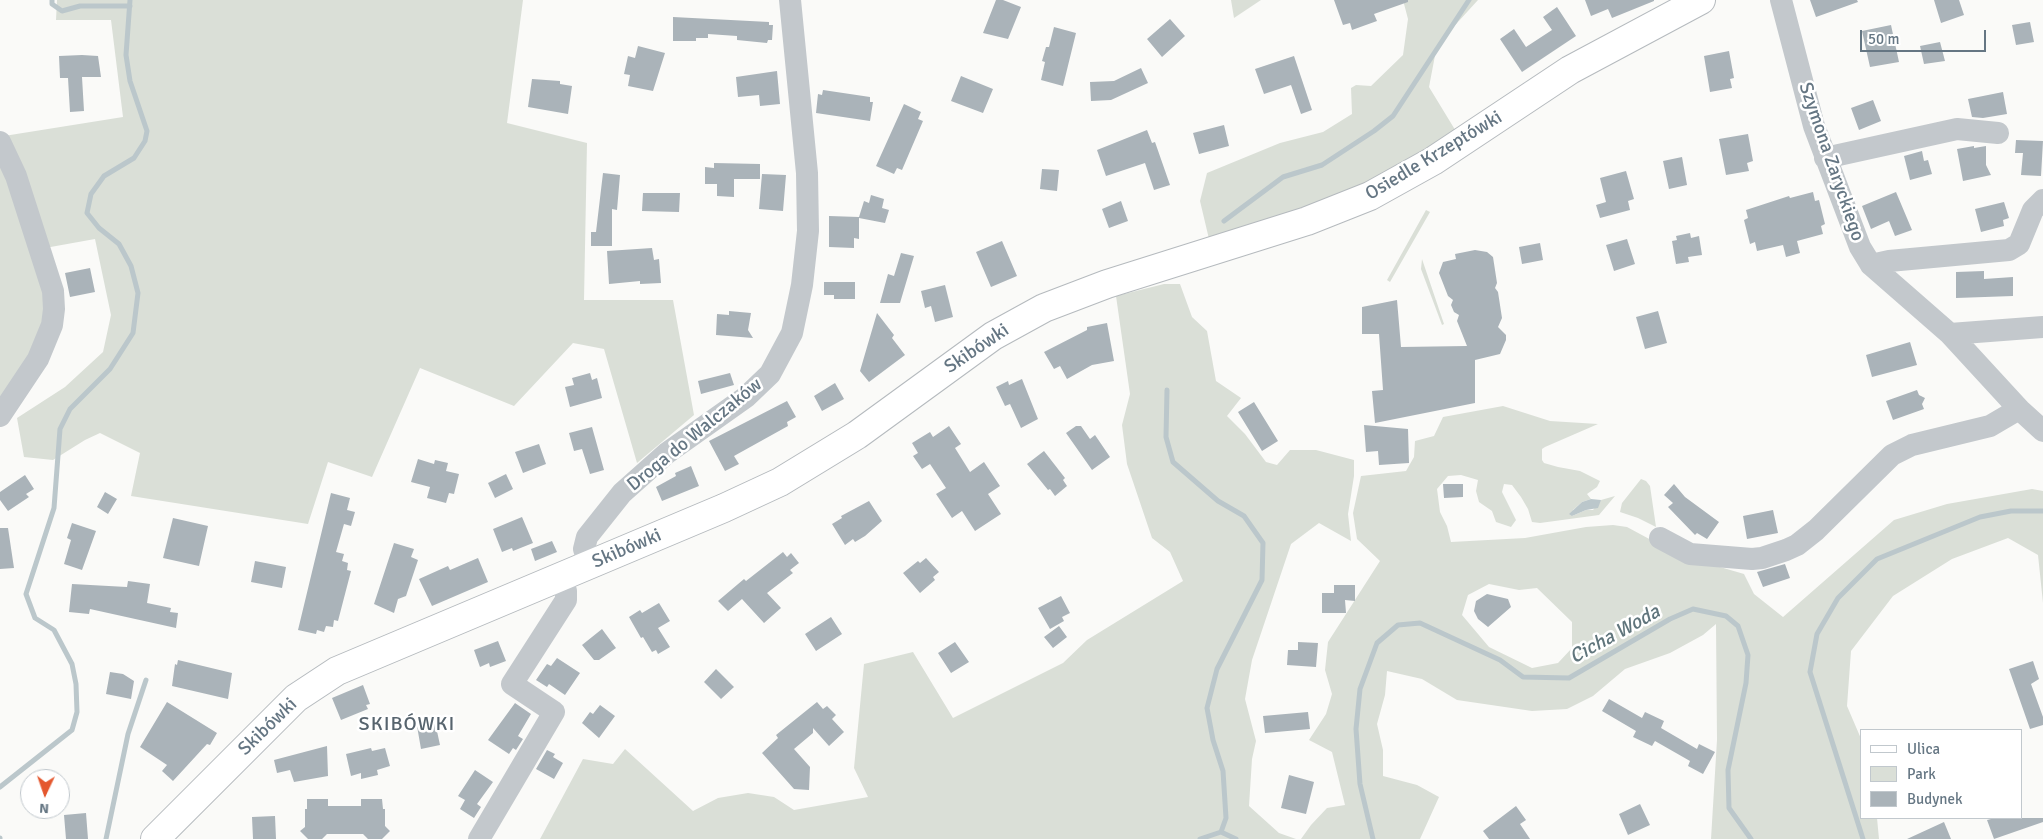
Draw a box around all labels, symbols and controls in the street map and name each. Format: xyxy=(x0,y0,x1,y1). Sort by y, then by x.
scale bar xyxy=(1863,20,1989,52)
text: 50 m xyxy=(1868,30,1899,48)
street label: Szymona Zaryckiego xyxy=(1793,80,1869,244)
street label: Osiedle Krzeptówki xyxy=(1362,106,1506,206)
street label: Skibówki xyxy=(940,319,1014,379)
street label: Droga do Walczaków xyxy=(623,374,767,496)
street label: Skibówki xyxy=(589,524,665,574)
water label: Cicha Woda xyxy=(1566,600,1664,670)
street label: Skibówki xyxy=(234,693,302,761)
district label: SKIBÓWKI xyxy=(358,713,456,737)
legend xyxy=(1860,729,2023,819)
text: Ulica xyxy=(1907,740,1940,758)
text: Park xyxy=(1907,765,1936,783)
north arrow xyxy=(20,769,70,819)
text: Budynek xyxy=(1907,790,1962,808)
text: N xyxy=(39,800,50,817)

